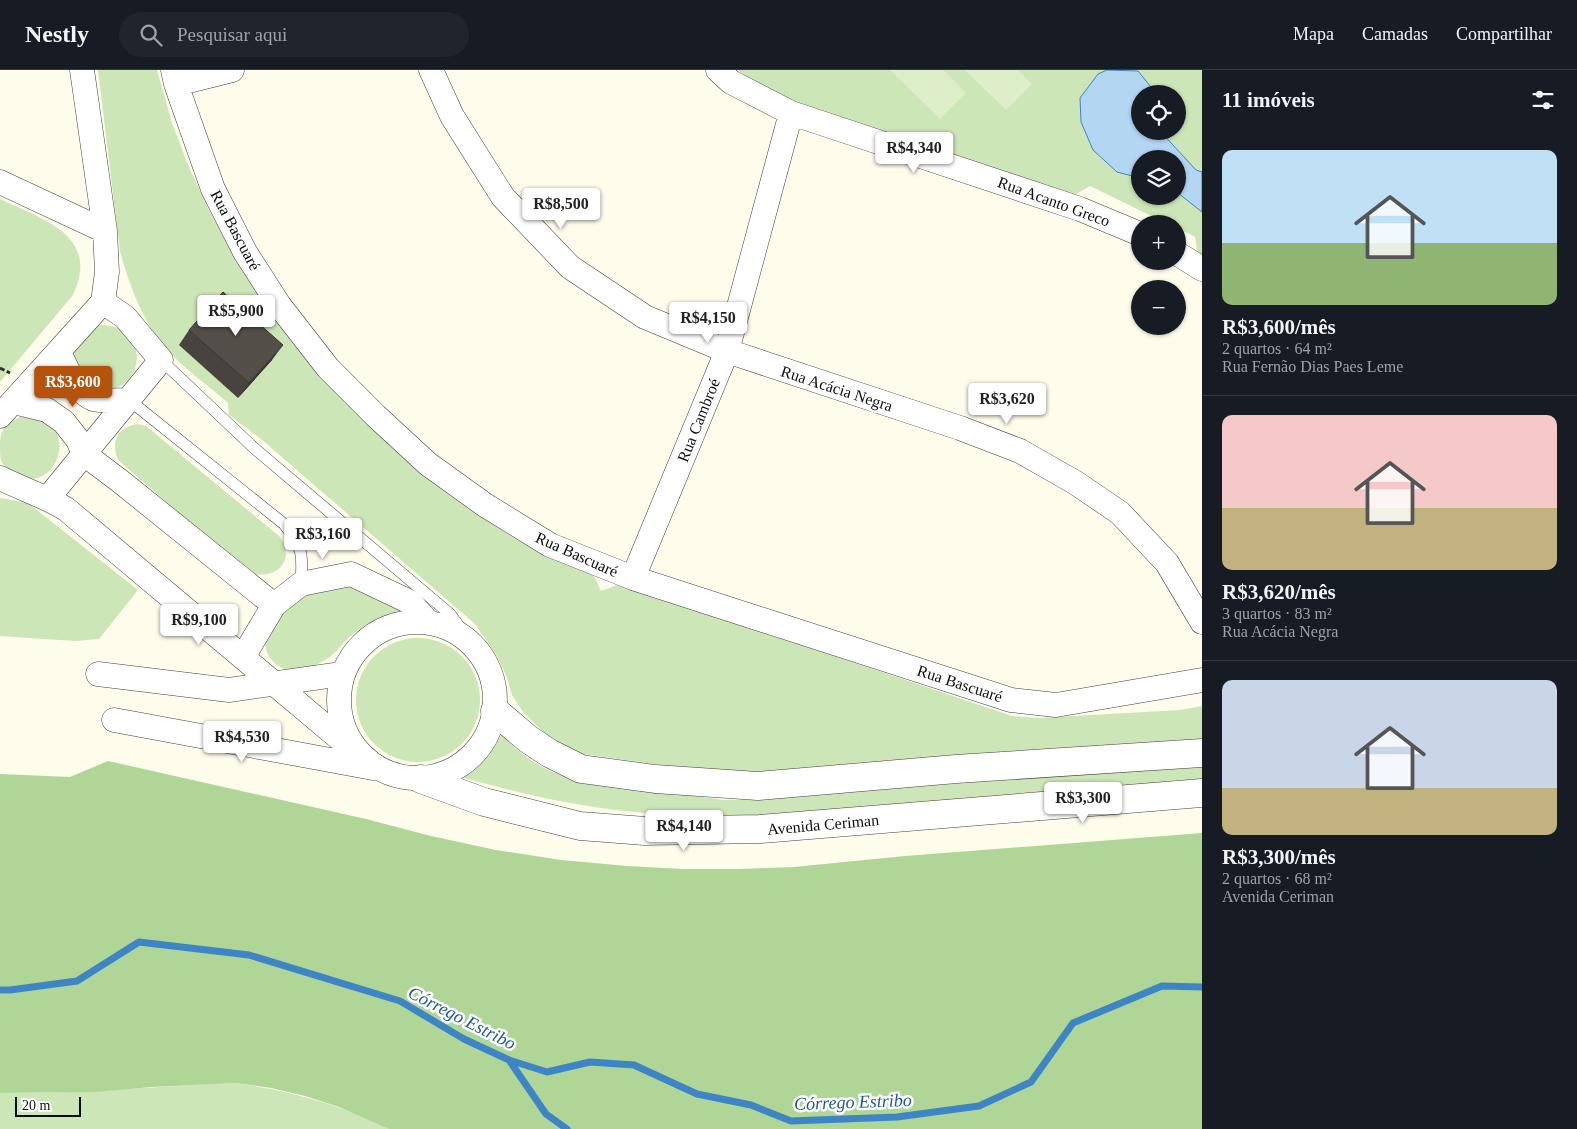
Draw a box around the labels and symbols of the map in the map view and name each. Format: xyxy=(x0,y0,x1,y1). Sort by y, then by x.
pin: R$4,340 xyxy=(868,132,960,174)
street label: Rua Acanto Greco xyxy=(995,173,1112,230)
street label: Rua Bascuaré xyxy=(207,187,264,273)
pin: R$8,500 xyxy=(515,188,607,230)
pin: R$5,900 xyxy=(190,294,282,337)
pin: R$4,150 xyxy=(662,302,754,344)
street label: Rua Acácia Negra xyxy=(779,362,895,415)
pin: R$3,600 xyxy=(27,366,119,408)
street label: Rua Cambroé xyxy=(674,376,723,464)
pin: R$3,620 xyxy=(961,382,1053,425)
pin: R$3,160 xyxy=(277,518,369,560)
street label: Rua Bascuaré xyxy=(533,529,621,580)
pin: R$9,100 xyxy=(153,604,245,646)
street label: Rua Bascuaré xyxy=(915,662,1005,705)
pin: R$4,530 xyxy=(196,720,288,763)
pin: R$3,300 xyxy=(1037,782,1129,824)
pin: R$4,140 xyxy=(638,810,730,852)
street label: Avenida Ceriman xyxy=(766,811,880,838)
water label: Córrego Estribo xyxy=(405,982,519,1054)
water label: Córrego Estribo xyxy=(794,1090,912,1114)
scale bar xyxy=(15,1094,81,1117)

